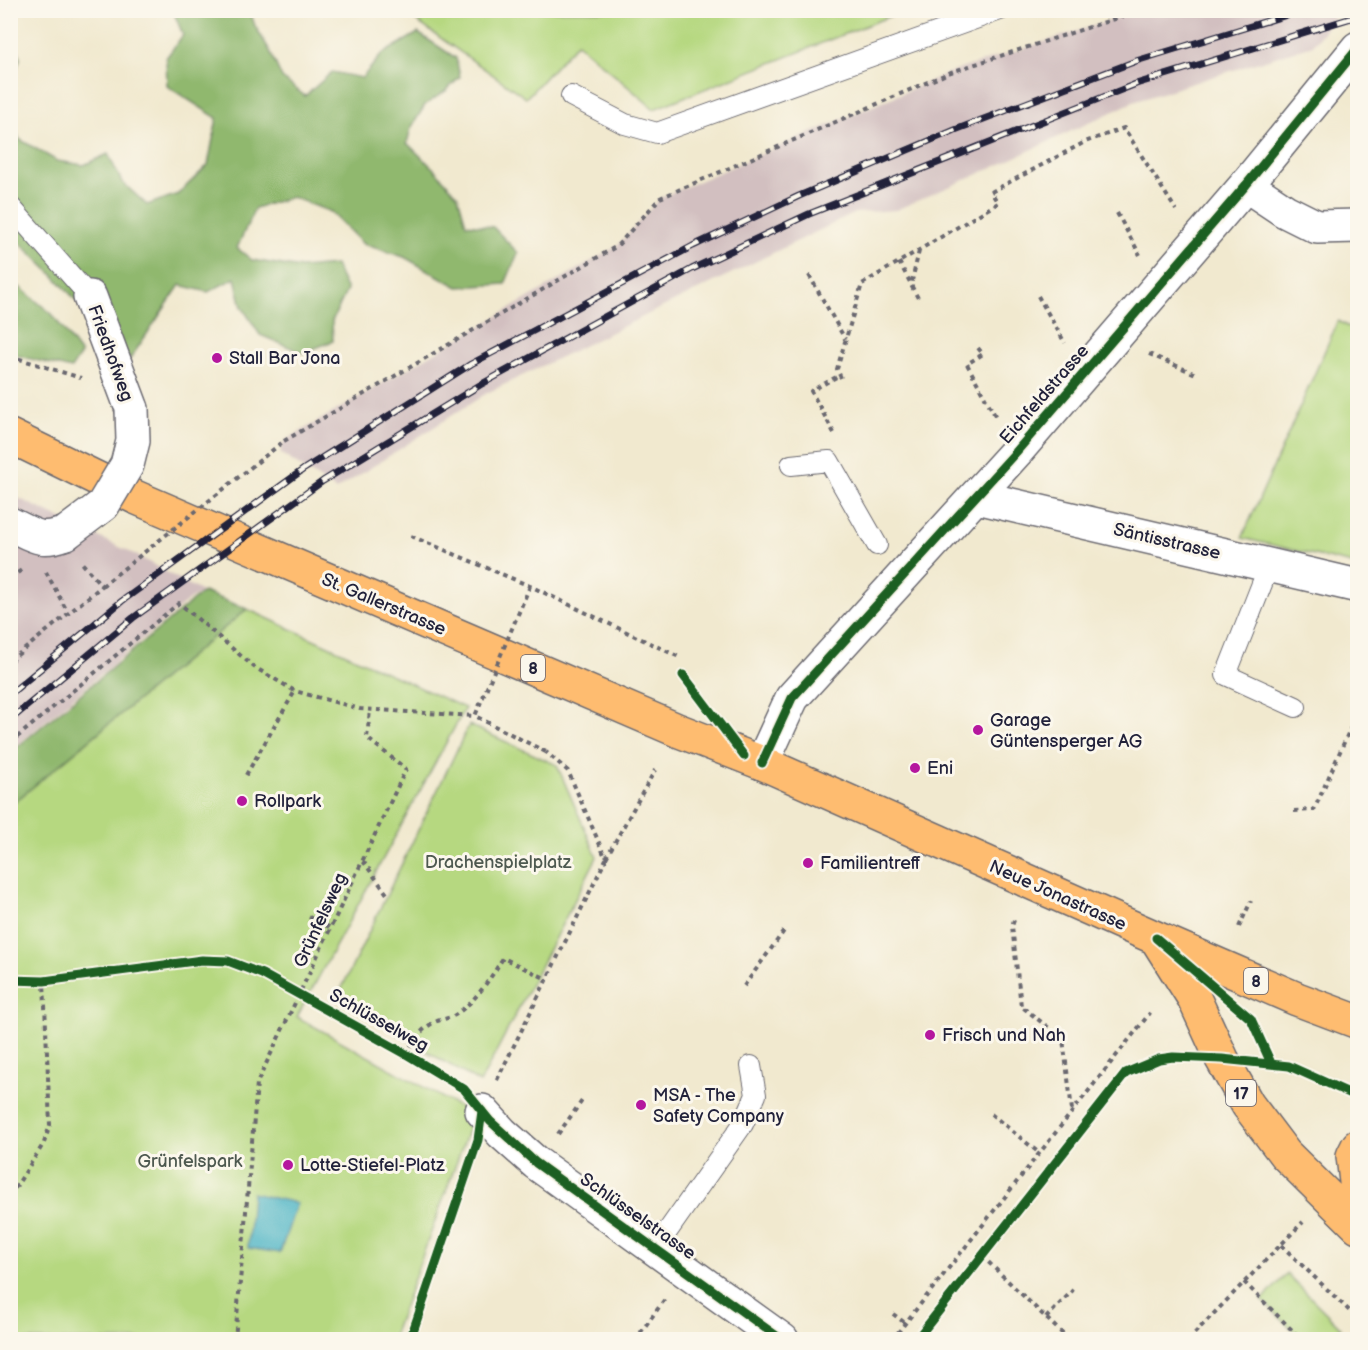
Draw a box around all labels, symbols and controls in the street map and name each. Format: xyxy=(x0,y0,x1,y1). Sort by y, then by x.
street label: Friedhofweg xyxy=(83,302,138,404)
street label: Eichfeldstrasse xyxy=(996,340,1093,448)
place label: Stall Bar Jona xyxy=(229,348,340,369)
marker: Stall Bar Jona xyxy=(210,351,224,365)
street label: Säntisstrasse xyxy=(1111,519,1223,564)
street label: St. Gallerstrasse xyxy=(319,569,449,640)
road number: 8 xyxy=(521,655,545,681)
place label: Garage Güntensperger AG xyxy=(990,710,1142,752)
marker: Garage Güntensperger AG xyxy=(971,723,985,737)
place label: Eni xyxy=(927,758,953,779)
marker: Eni xyxy=(908,761,922,775)
place label: Rollpark xyxy=(254,791,321,812)
marker: Rollpark xyxy=(235,794,249,808)
park label: Drachenspielplatz xyxy=(425,852,572,873)
place label: Familientreff xyxy=(820,853,921,874)
marker: Familientreff xyxy=(801,856,815,870)
street label: Neue Jonastrasse xyxy=(986,856,1130,935)
street label: Grünfelsweg xyxy=(289,870,351,971)
road number: 8 xyxy=(1244,968,1268,994)
street label: Schlüsselweg xyxy=(326,985,432,1056)
place label: Frisch und Nah xyxy=(942,1025,1066,1046)
marker: Frisch und Nah xyxy=(923,1028,937,1042)
road number: 17 xyxy=(1226,1080,1256,1106)
place label: MSA - The Safety Company xyxy=(653,1085,785,1127)
marker: MSA - The Safety Company xyxy=(634,1098,648,1112)
park label: Grünfelspark xyxy=(138,1151,243,1172)
place label: Lotte-Stiefel-Platz xyxy=(300,1155,445,1176)
marker: Lotte-Stiefel-Platz xyxy=(281,1158,295,1172)
street label: Schlüsselstrasse xyxy=(576,1169,700,1264)

